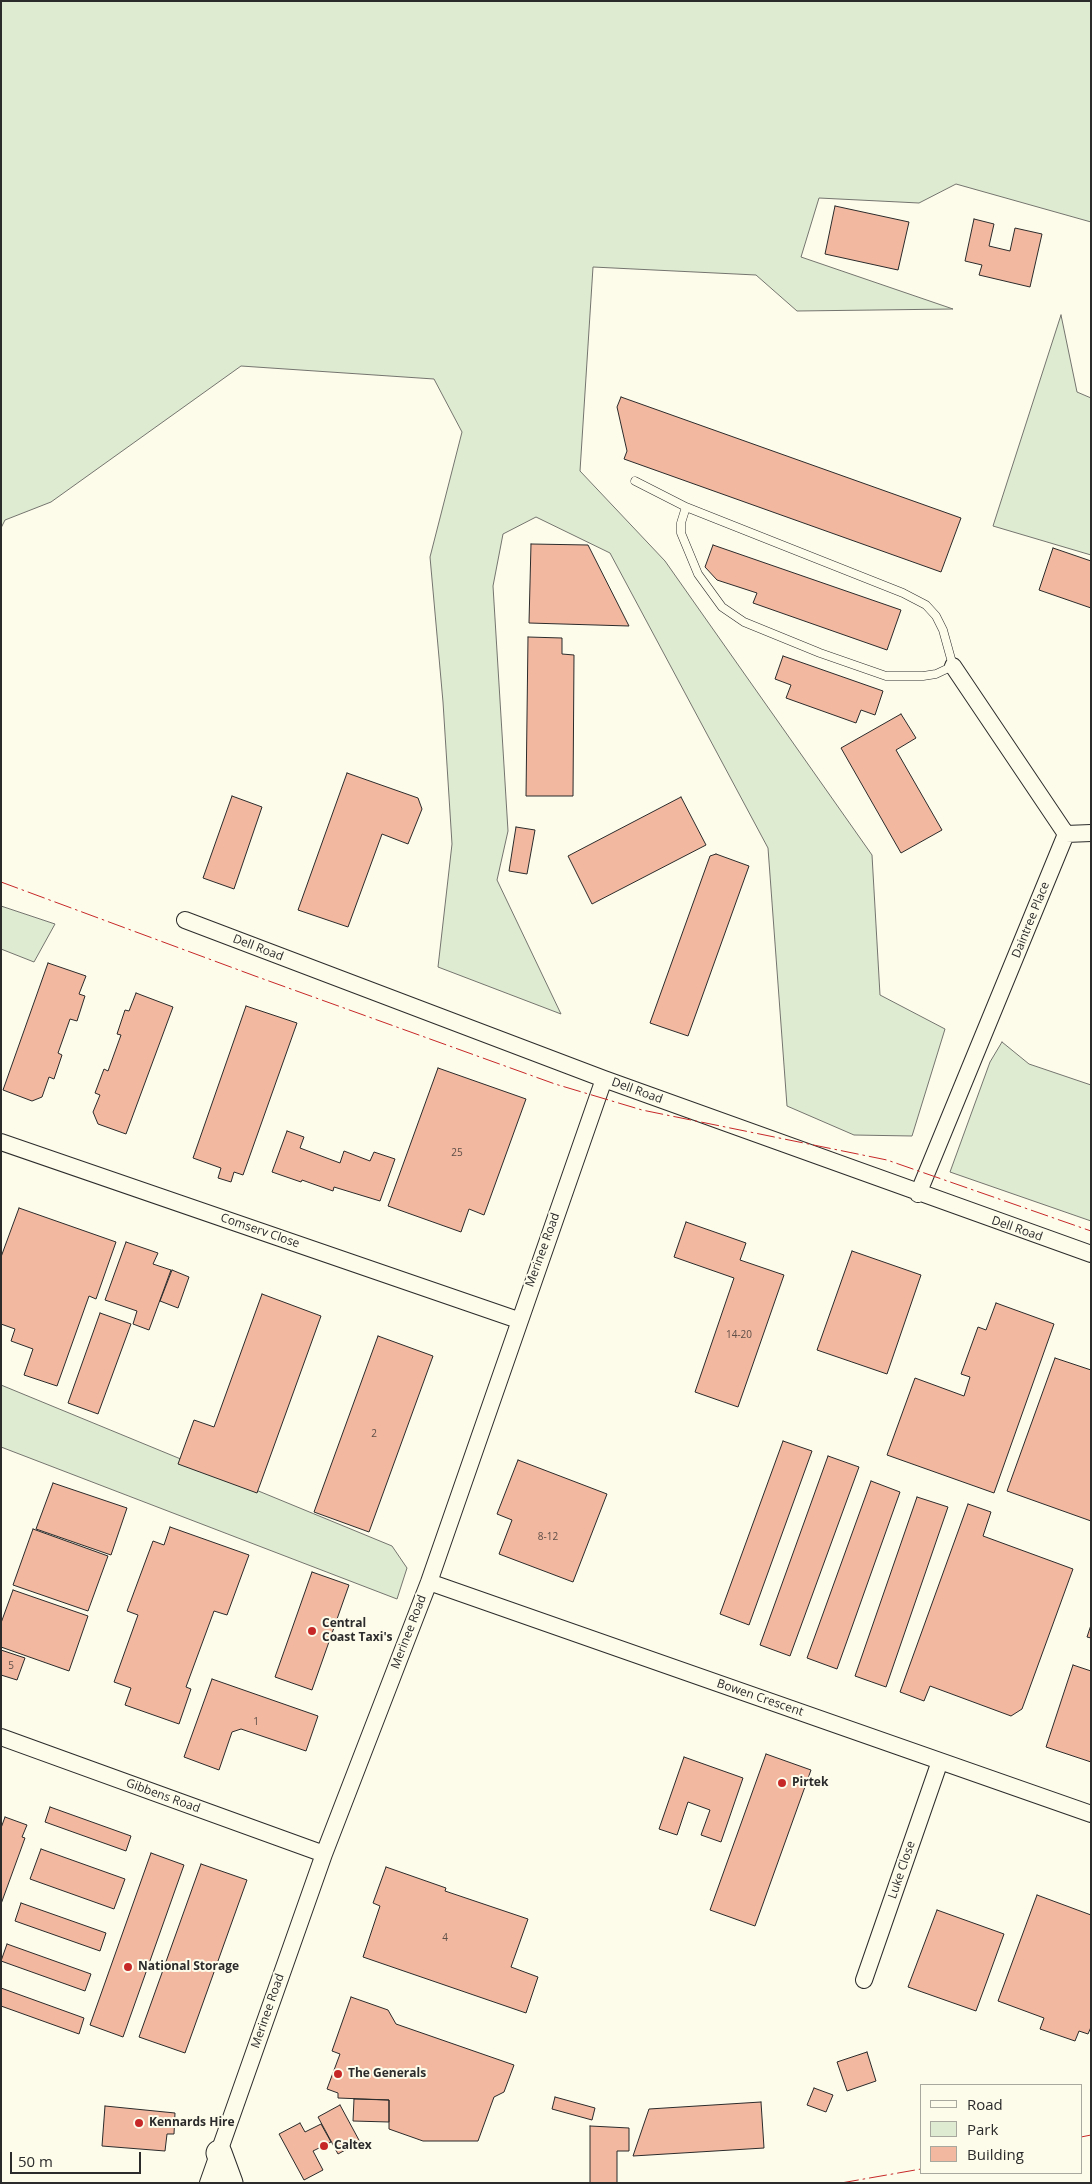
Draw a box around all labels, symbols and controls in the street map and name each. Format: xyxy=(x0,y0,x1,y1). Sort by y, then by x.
street label: Daintree Place xyxy=(1009,880,1053,960)
street label: Dell Road xyxy=(231,932,285,964)
street label: Dell Road xyxy=(610,1075,664,1107)
house number: 25 xyxy=(451,1147,463,1159)
street label: Comserv Close xyxy=(219,1211,301,1251)
street label: Merinee Road xyxy=(523,1211,563,1289)
street label: Dell Road xyxy=(989,1214,1045,1244)
house number: 14-20 xyxy=(726,1329,752,1341)
house number: 2 xyxy=(371,1428,377,1440)
house number: 8-12 xyxy=(538,1531,558,1543)
street label: Merinee Road xyxy=(388,1593,430,1671)
place label: Central Coast Taxi's xyxy=(322,1617,393,1645)
marker: Central Coast Taxi's xyxy=(306,1625,318,1637)
house number: 5 xyxy=(8,1660,14,1672)
street label: Bowen Crescent xyxy=(715,1676,805,1720)
house number: 1 xyxy=(253,1716,259,1728)
street label: Gibbens Road xyxy=(124,1776,202,1816)
place label: Pirtek xyxy=(792,1776,828,1790)
marker: Pirtek xyxy=(776,1777,788,1789)
street label: Luke Close xyxy=(885,1839,919,1901)
house number: 4 xyxy=(442,1932,448,1944)
place label: National Storage xyxy=(138,1960,239,1974)
marker: National Storage xyxy=(122,1961,134,1973)
street label: Merinee Road xyxy=(248,1972,288,2050)
place label: The Generals xyxy=(348,2067,426,2081)
marker: The Generals xyxy=(332,2068,344,2080)
legend xyxy=(920,2084,1082,2174)
text: Road xyxy=(967,2094,1003,2114)
place label: Kennards Hire xyxy=(149,2116,235,2130)
marker: Kennards Hire xyxy=(133,2117,145,2129)
text: Park xyxy=(967,2119,998,2139)
place label: Caltex xyxy=(334,2139,372,2153)
marker: Caltex xyxy=(318,2140,330,2152)
scale bar xyxy=(12,2142,144,2174)
text: Building xyxy=(967,2144,1024,2164)
text: 50 m xyxy=(18,2151,53,2171)

